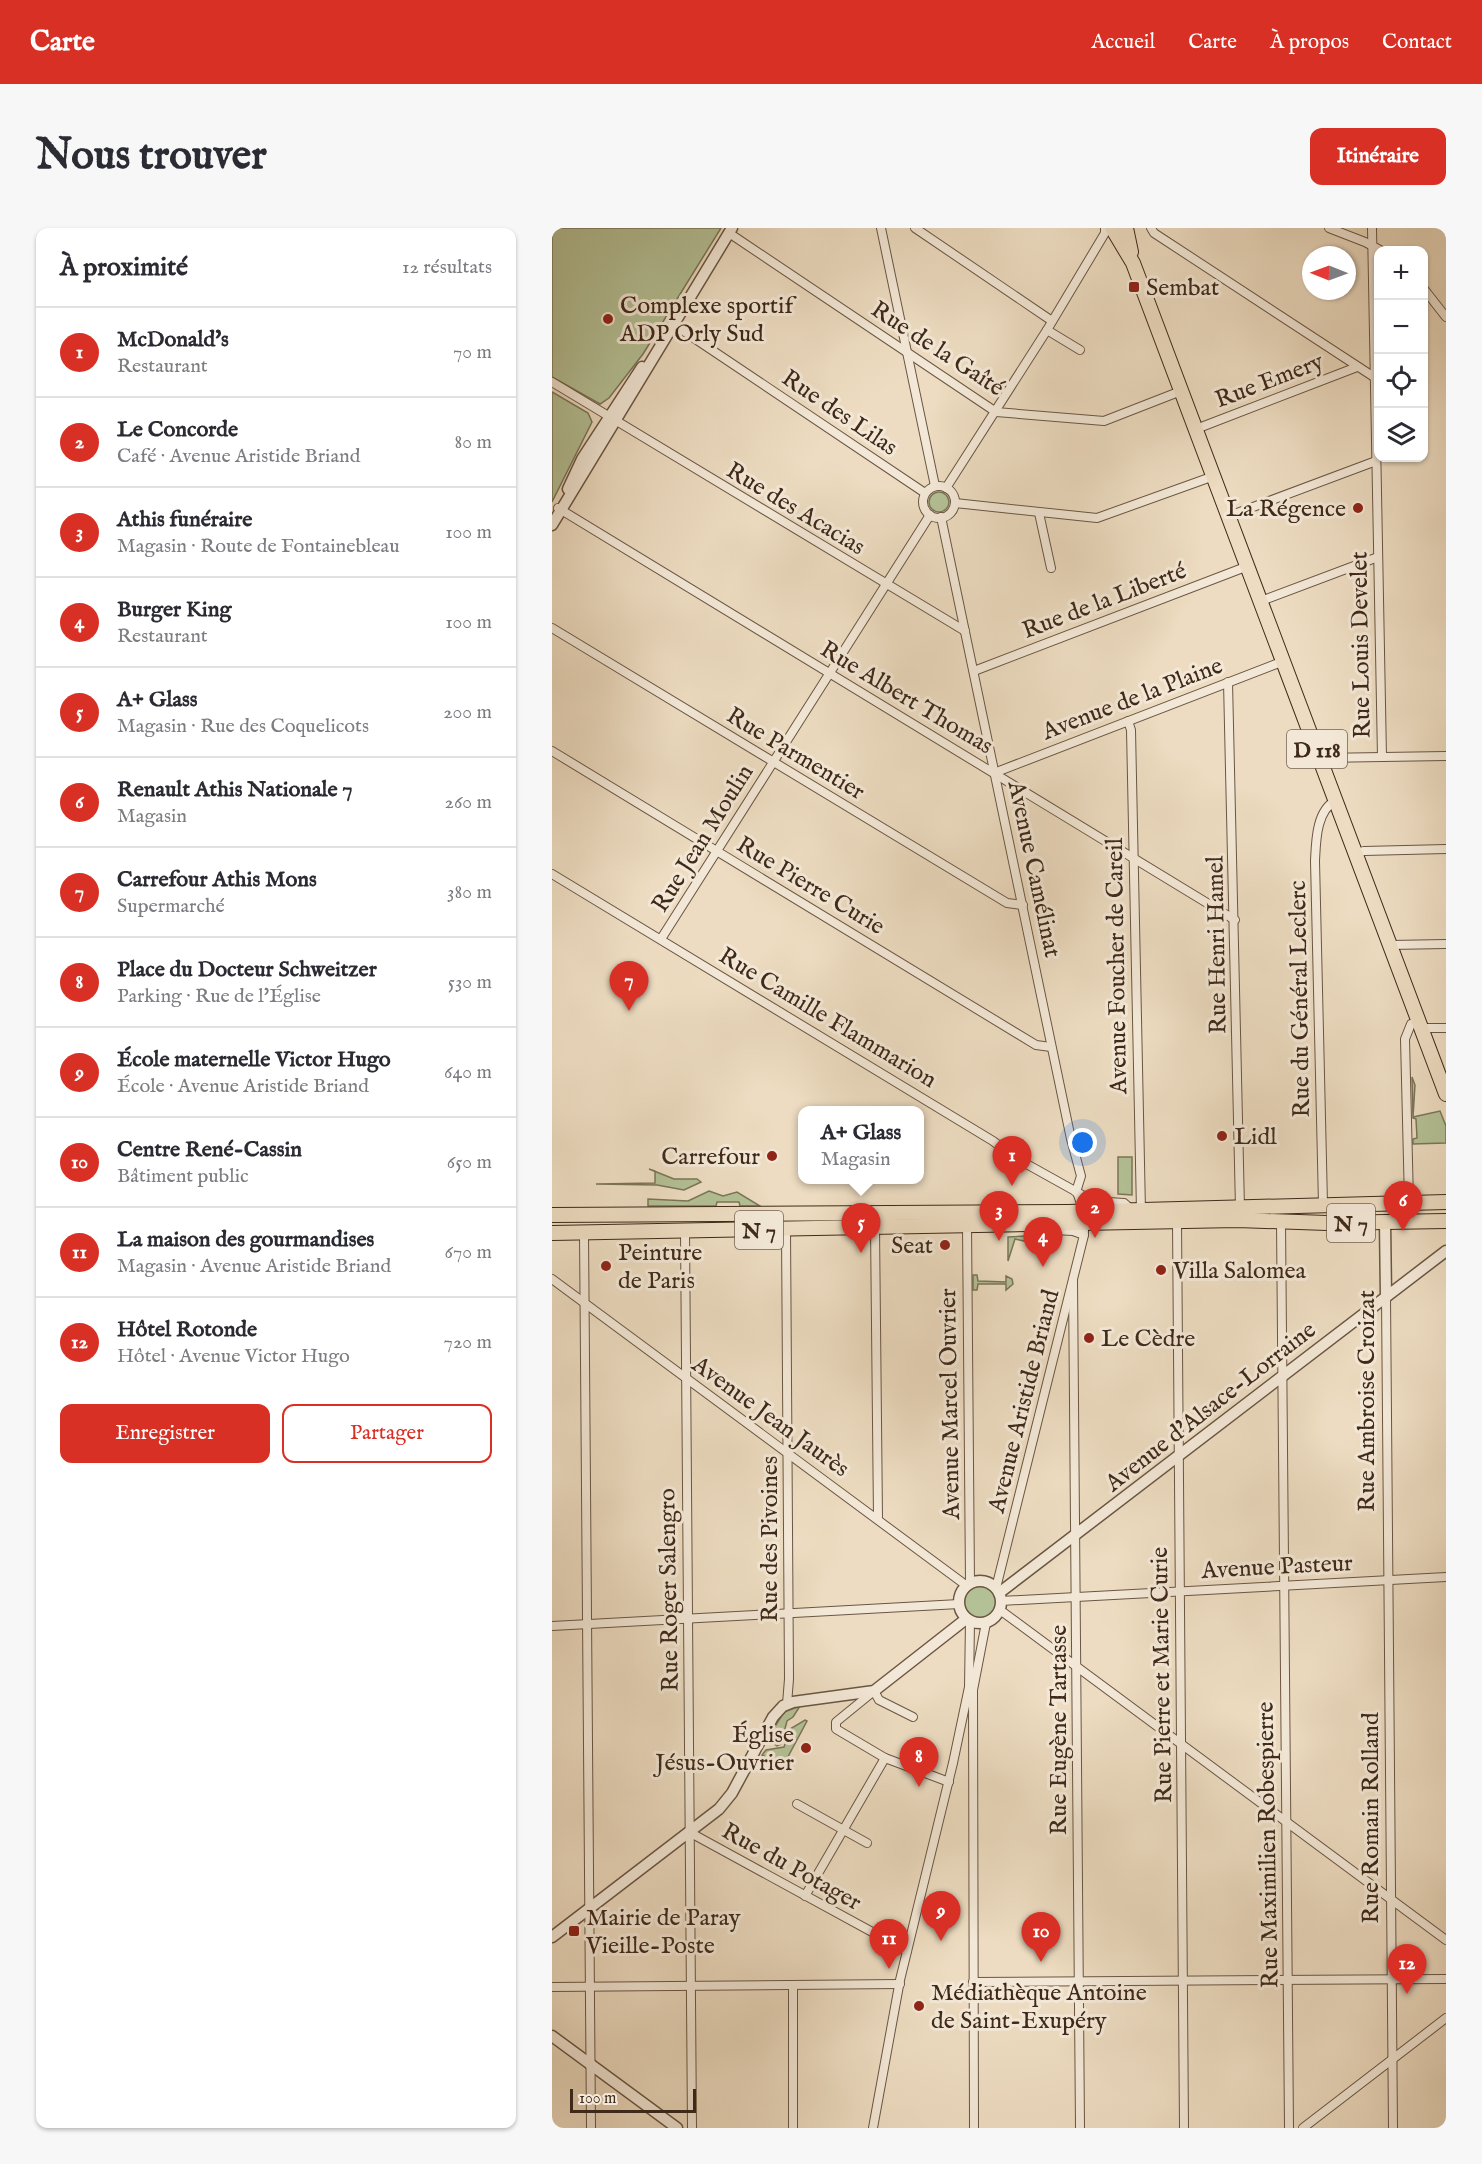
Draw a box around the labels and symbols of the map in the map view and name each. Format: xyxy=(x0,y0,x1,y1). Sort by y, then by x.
north arrow xyxy=(1302,246,1356,300)
place label: Sembat xyxy=(1146,273,1219,304)
marker: Sembat xyxy=(1127,280,1141,294)
place label: Complexe sportif ADP Orly Sud xyxy=(619,291,798,350)
street label: Rue de la Gaîté xyxy=(865,295,1010,404)
marker: Complexe sportif ADP Orly Sud xyxy=(601,312,615,326)
street label: Rue Emery xyxy=(1211,347,1328,416)
street label: Rue des Lilas xyxy=(775,363,903,463)
street label: Rue des Acacias xyxy=(720,456,870,563)
place label: La Régence xyxy=(1226,494,1346,525)
marker: La Régence xyxy=(1351,501,1365,515)
street label: Rue Louis Develet xyxy=(1344,551,1379,739)
street label: Rue de la Liberté xyxy=(1018,556,1191,647)
street label: Rue Albert Thomas xyxy=(814,634,998,762)
street label: Avenue de la Plaine xyxy=(1037,651,1227,748)
street label: Rue Parmentier xyxy=(720,701,870,808)
road number: D 118 xyxy=(1287,730,1347,768)
street label: Rue Jean Moulin xyxy=(645,759,761,919)
street label: Avenue Camélinat xyxy=(999,777,1067,961)
street label: Rue Pierre Curie xyxy=(730,830,890,943)
street label: Avenue Foucher de Careil xyxy=(1100,837,1135,1095)
street label: Rue Henri Hamel xyxy=(1200,855,1235,1034)
street label: Rue du Général Leclerc xyxy=(1283,880,1318,1118)
street label: Rue Camille Flammarion xyxy=(713,941,942,1096)
pin: 7 xyxy=(610,962,649,1011)
place label: Lidl xyxy=(1234,1122,1277,1153)
your location xyxy=(1068,1128,1097,1157)
marker: Lidl xyxy=(1215,1129,1229,1143)
pin: 1 xyxy=(992,1136,1032,1186)
place label: Carrefour xyxy=(661,1142,760,1173)
marker: Carrefour xyxy=(765,1149,779,1163)
pin: 6 xyxy=(1384,1182,1422,1231)
pin: 2 xyxy=(1076,1188,1114,1238)
pin: 3 xyxy=(980,1192,1018,1241)
pin: 5 xyxy=(842,1204,880,1253)
road number: N 7 xyxy=(1327,1204,1375,1242)
road number: N 7 xyxy=(735,1211,783,1249)
pin: 4 xyxy=(1024,1218,1062,1267)
place label: Seat xyxy=(891,1231,933,1262)
place label: Peinture de Paris xyxy=(618,1238,702,1297)
marker: Seat xyxy=(938,1238,952,1252)
place label: Villa Salomea xyxy=(1172,1256,1306,1287)
marker: Peinture de Paris xyxy=(599,1259,613,1273)
marker: Villa Salomea xyxy=(1154,1263,1168,1277)
street label: Avenue Aristide Briand xyxy=(981,1286,1067,1517)
street label: Avenue Marcel Ouvrier xyxy=(933,1288,968,1521)
street label: Rue Ambroise Croizat xyxy=(1352,1290,1383,1512)
street label: Avenue d'Alsace-Lorraine xyxy=(1098,1315,1323,1500)
place label: Le Cèdre xyxy=(1101,1324,1195,1355)
marker: Le Cèdre xyxy=(1082,1331,1096,1345)
street label: Avenue Jean Jaurès xyxy=(684,1349,855,1485)
street label: Rue des Pivoines xyxy=(755,1456,786,1622)
street label: Rue Roger Salengro xyxy=(652,1488,687,1692)
street label: Rue Pierre et Marie Curie xyxy=(1145,1546,1180,1803)
street label: Avenue Pasteur xyxy=(1200,1548,1354,1587)
street label: Rue Eugène Tartasse xyxy=(1044,1625,1075,1835)
street label: Rue Maximilien Robespierre xyxy=(1250,1701,1287,1989)
street label: Rue Romain Rolland xyxy=(1356,1712,1387,1924)
place label: Église Jésus-Ouvrier xyxy=(652,1720,794,1779)
pin: 8 xyxy=(900,1738,938,1787)
marker: Église Jésus-Ouvrier xyxy=(799,1741,813,1755)
street label: Rue du Potager xyxy=(716,1816,867,1919)
pin: 9 xyxy=(922,1892,960,1941)
place label: Mairie de Paray Vieille-Poste xyxy=(585,1903,741,1962)
pin: 10 xyxy=(1022,1912,1060,1962)
pin: 11 xyxy=(870,1920,908,1969)
marker: Mairie de Paray Vieille-Poste xyxy=(567,1924,581,1938)
pin: 12 xyxy=(1388,1944,1426,1994)
place label: Médiathèque Antoine de Saint-Exupéry xyxy=(931,1978,1147,2037)
marker: Médiathèque Antoine de Saint-Exupéry xyxy=(912,1999,926,2013)
scale bar xyxy=(570,2086,696,2114)

